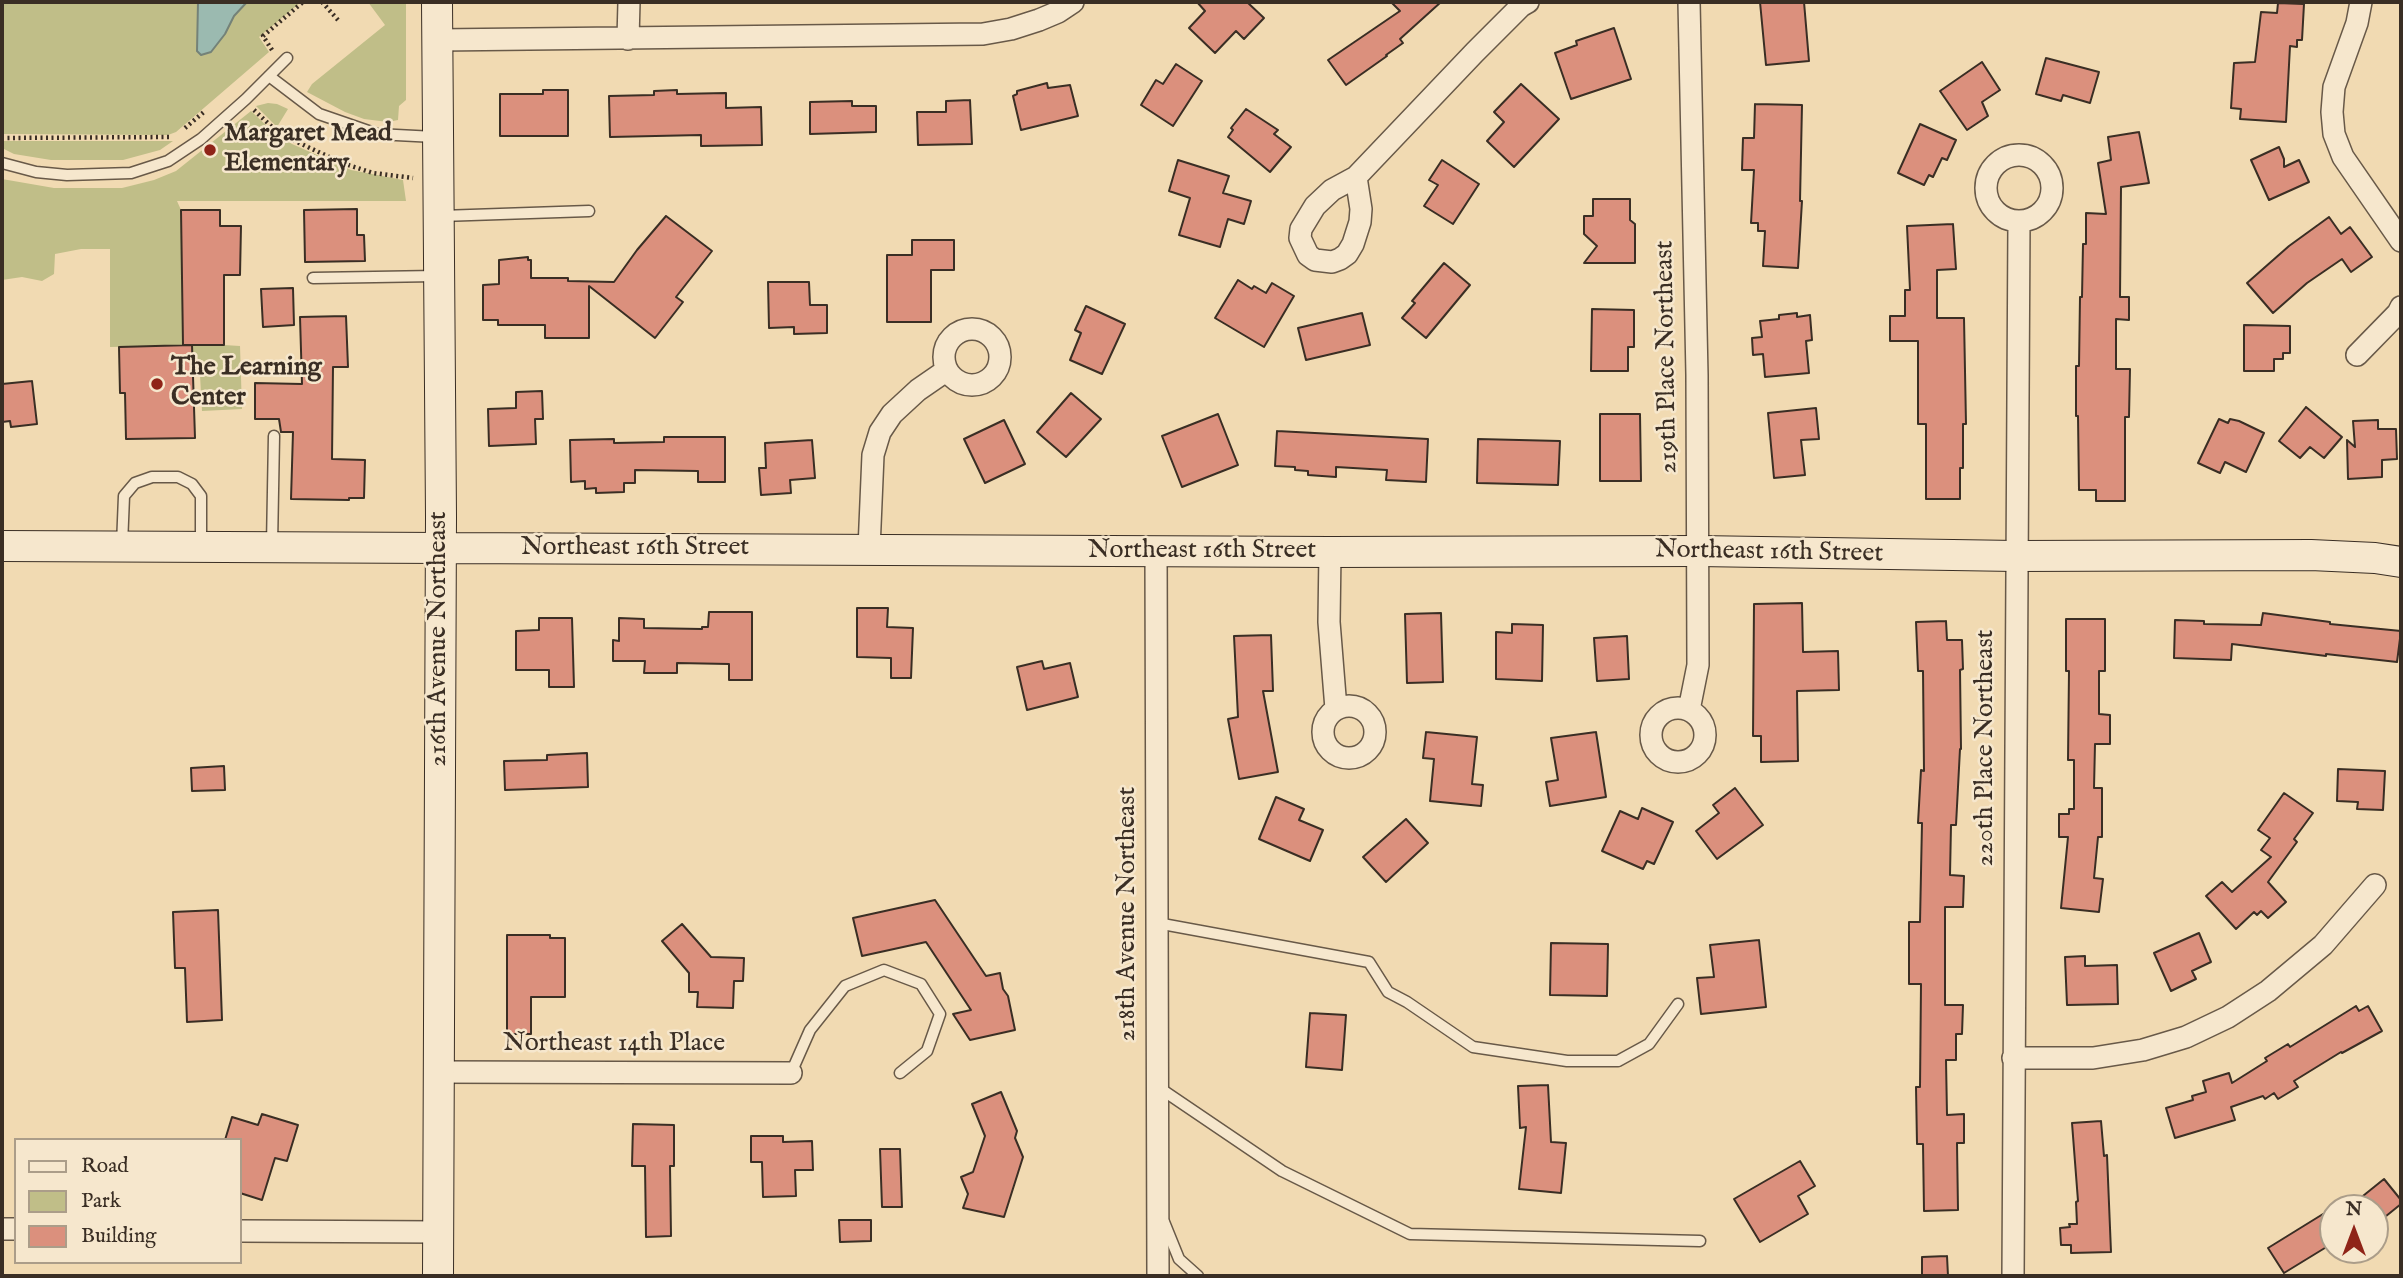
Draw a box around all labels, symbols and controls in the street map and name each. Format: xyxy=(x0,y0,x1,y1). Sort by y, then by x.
place label: Margaret Mead Elementary xyxy=(224,119,392,180)
marker: Margaret Mead Elementary xyxy=(202,142,218,158)
street label: 219th Place Northeast xyxy=(1650,240,1686,474)
place label: The Learning Center xyxy=(171,353,322,414)
marker: The Learning Center xyxy=(149,376,165,392)
street label: 216th Avenue Northeast xyxy=(424,511,456,767)
street label: Northeast 16th Street xyxy=(521,533,749,565)
street label: Northeast 16th Street xyxy=(1654,535,1884,571)
street label: Northeast 16th Street xyxy=(1088,536,1316,568)
street label: 220th Place Northeast xyxy=(1971,630,2003,866)
street label: 218th Avenue Northeast xyxy=(1113,787,1145,1041)
street label: Northeast 14th Place xyxy=(503,1029,725,1061)
legend xyxy=(14,1138,242,1264)
text: Road xyxy=(81,1153,128,1180)
text: Park xyxy=(81,1188,121,1215)
north arrow xyxy=(2319,1194,2389,1264)
text: N xyxy=(2346,1198,2362,1222)
text: Building xyxy=(81,1223,156,1250)

